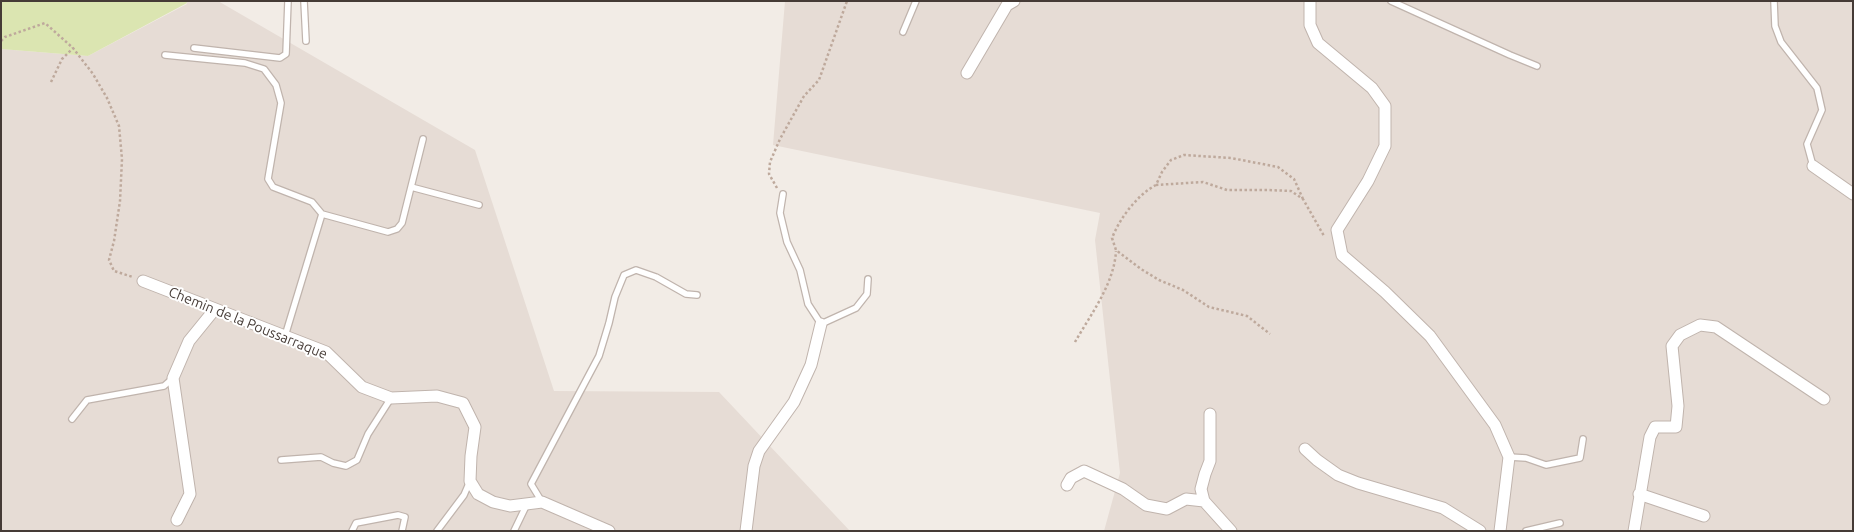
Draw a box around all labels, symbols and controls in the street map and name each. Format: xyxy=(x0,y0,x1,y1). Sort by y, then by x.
street label: Chemin de la Poussarraque xyxy=(166,283,330,363)

